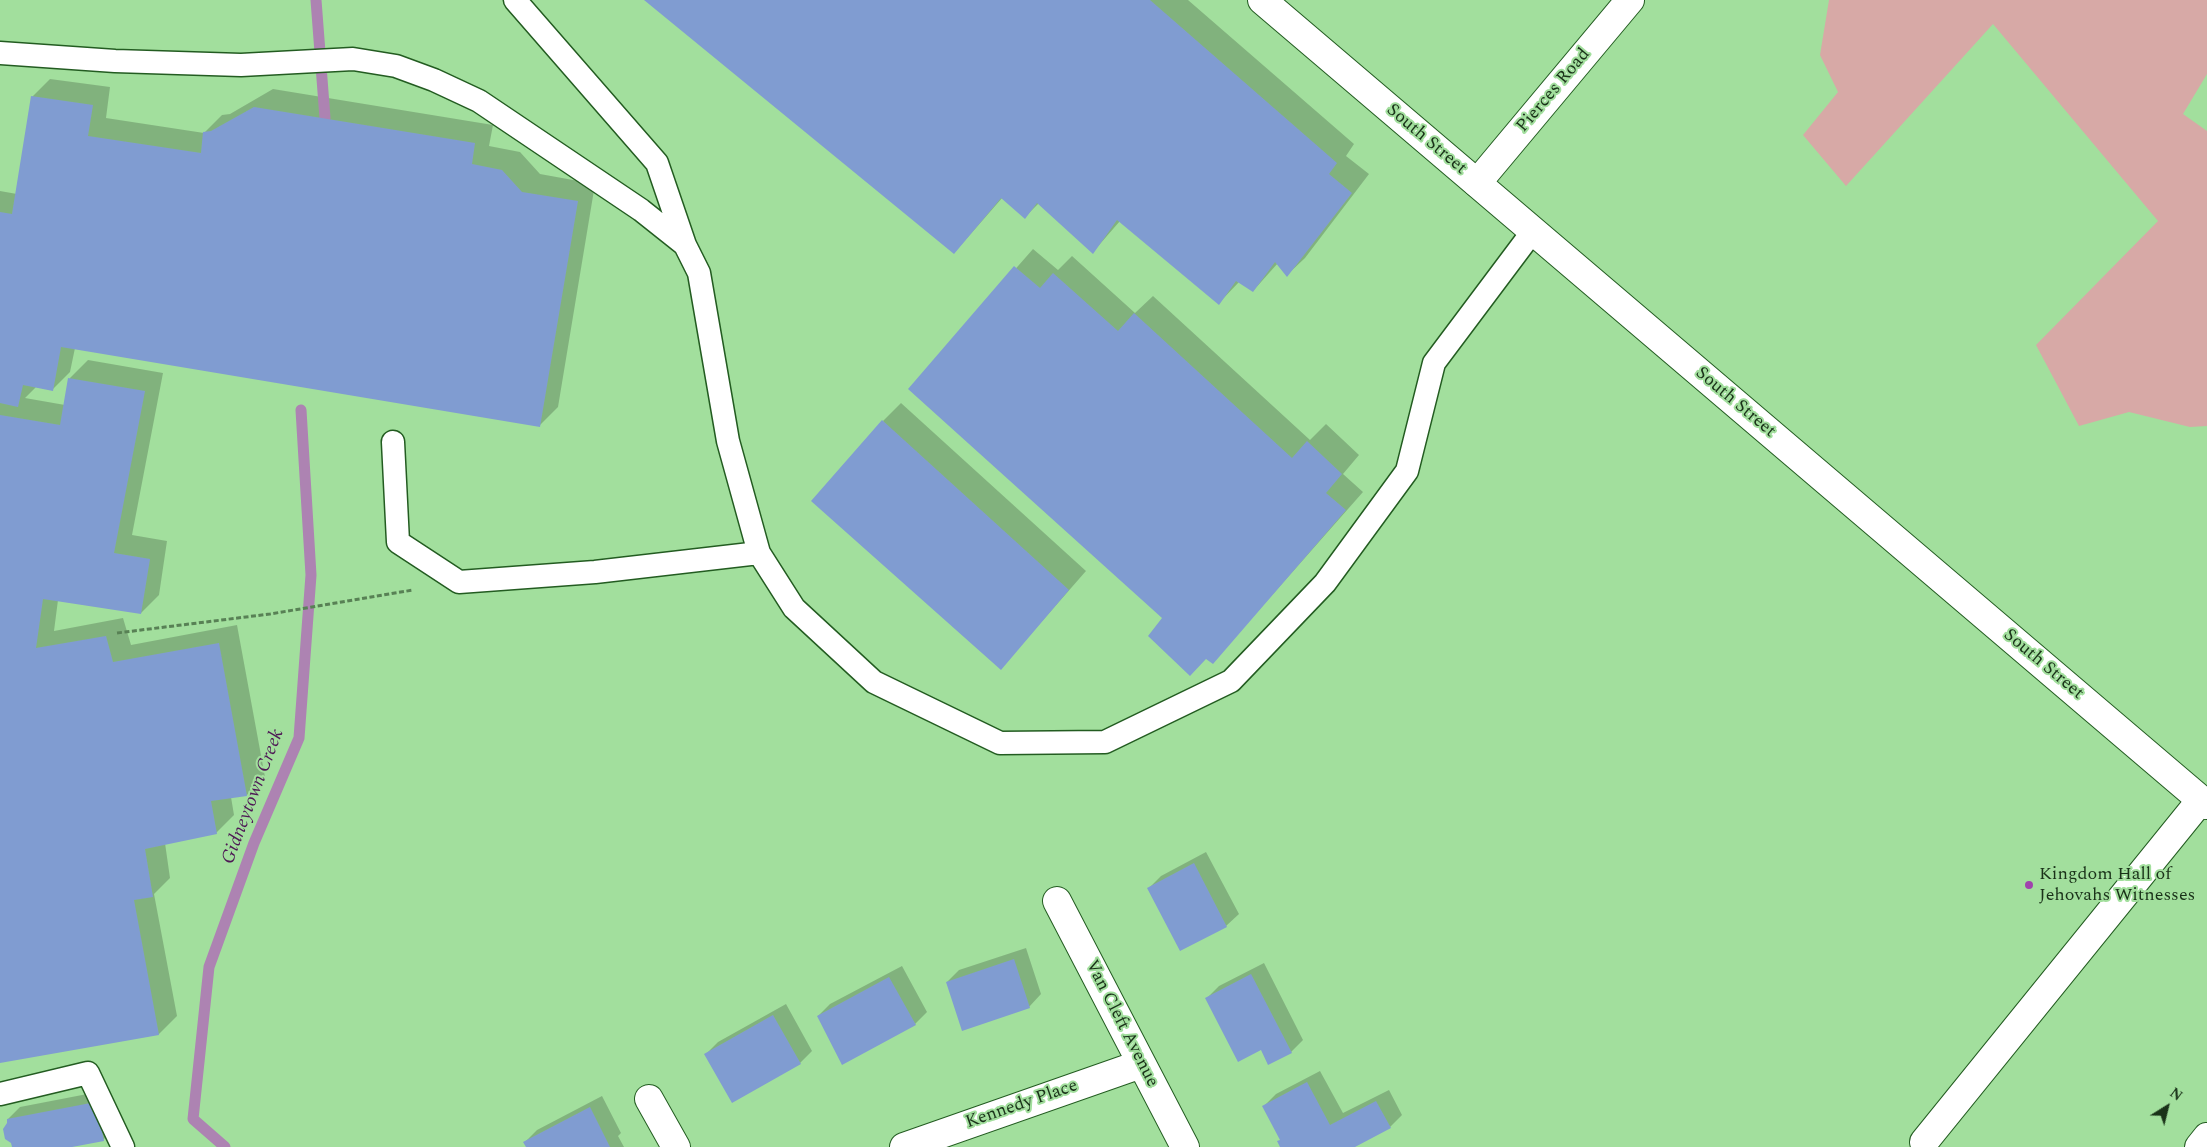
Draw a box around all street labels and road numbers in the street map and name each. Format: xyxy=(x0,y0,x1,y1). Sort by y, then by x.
street label: Pierces Road xyxy=(1513,45,1595,137)
street label: South Street xyxy=(1381,100,1471,180)
street label: South Street xyxy=(1690,363,1780,443)
street label: South Street xyxy=(1998,625,2088,705)
street label: Van Cleft Avenue xyxy=(1080,957,1162,1091)
street label: Kennedy Place xyxy=(963,1076,1081,1134)

